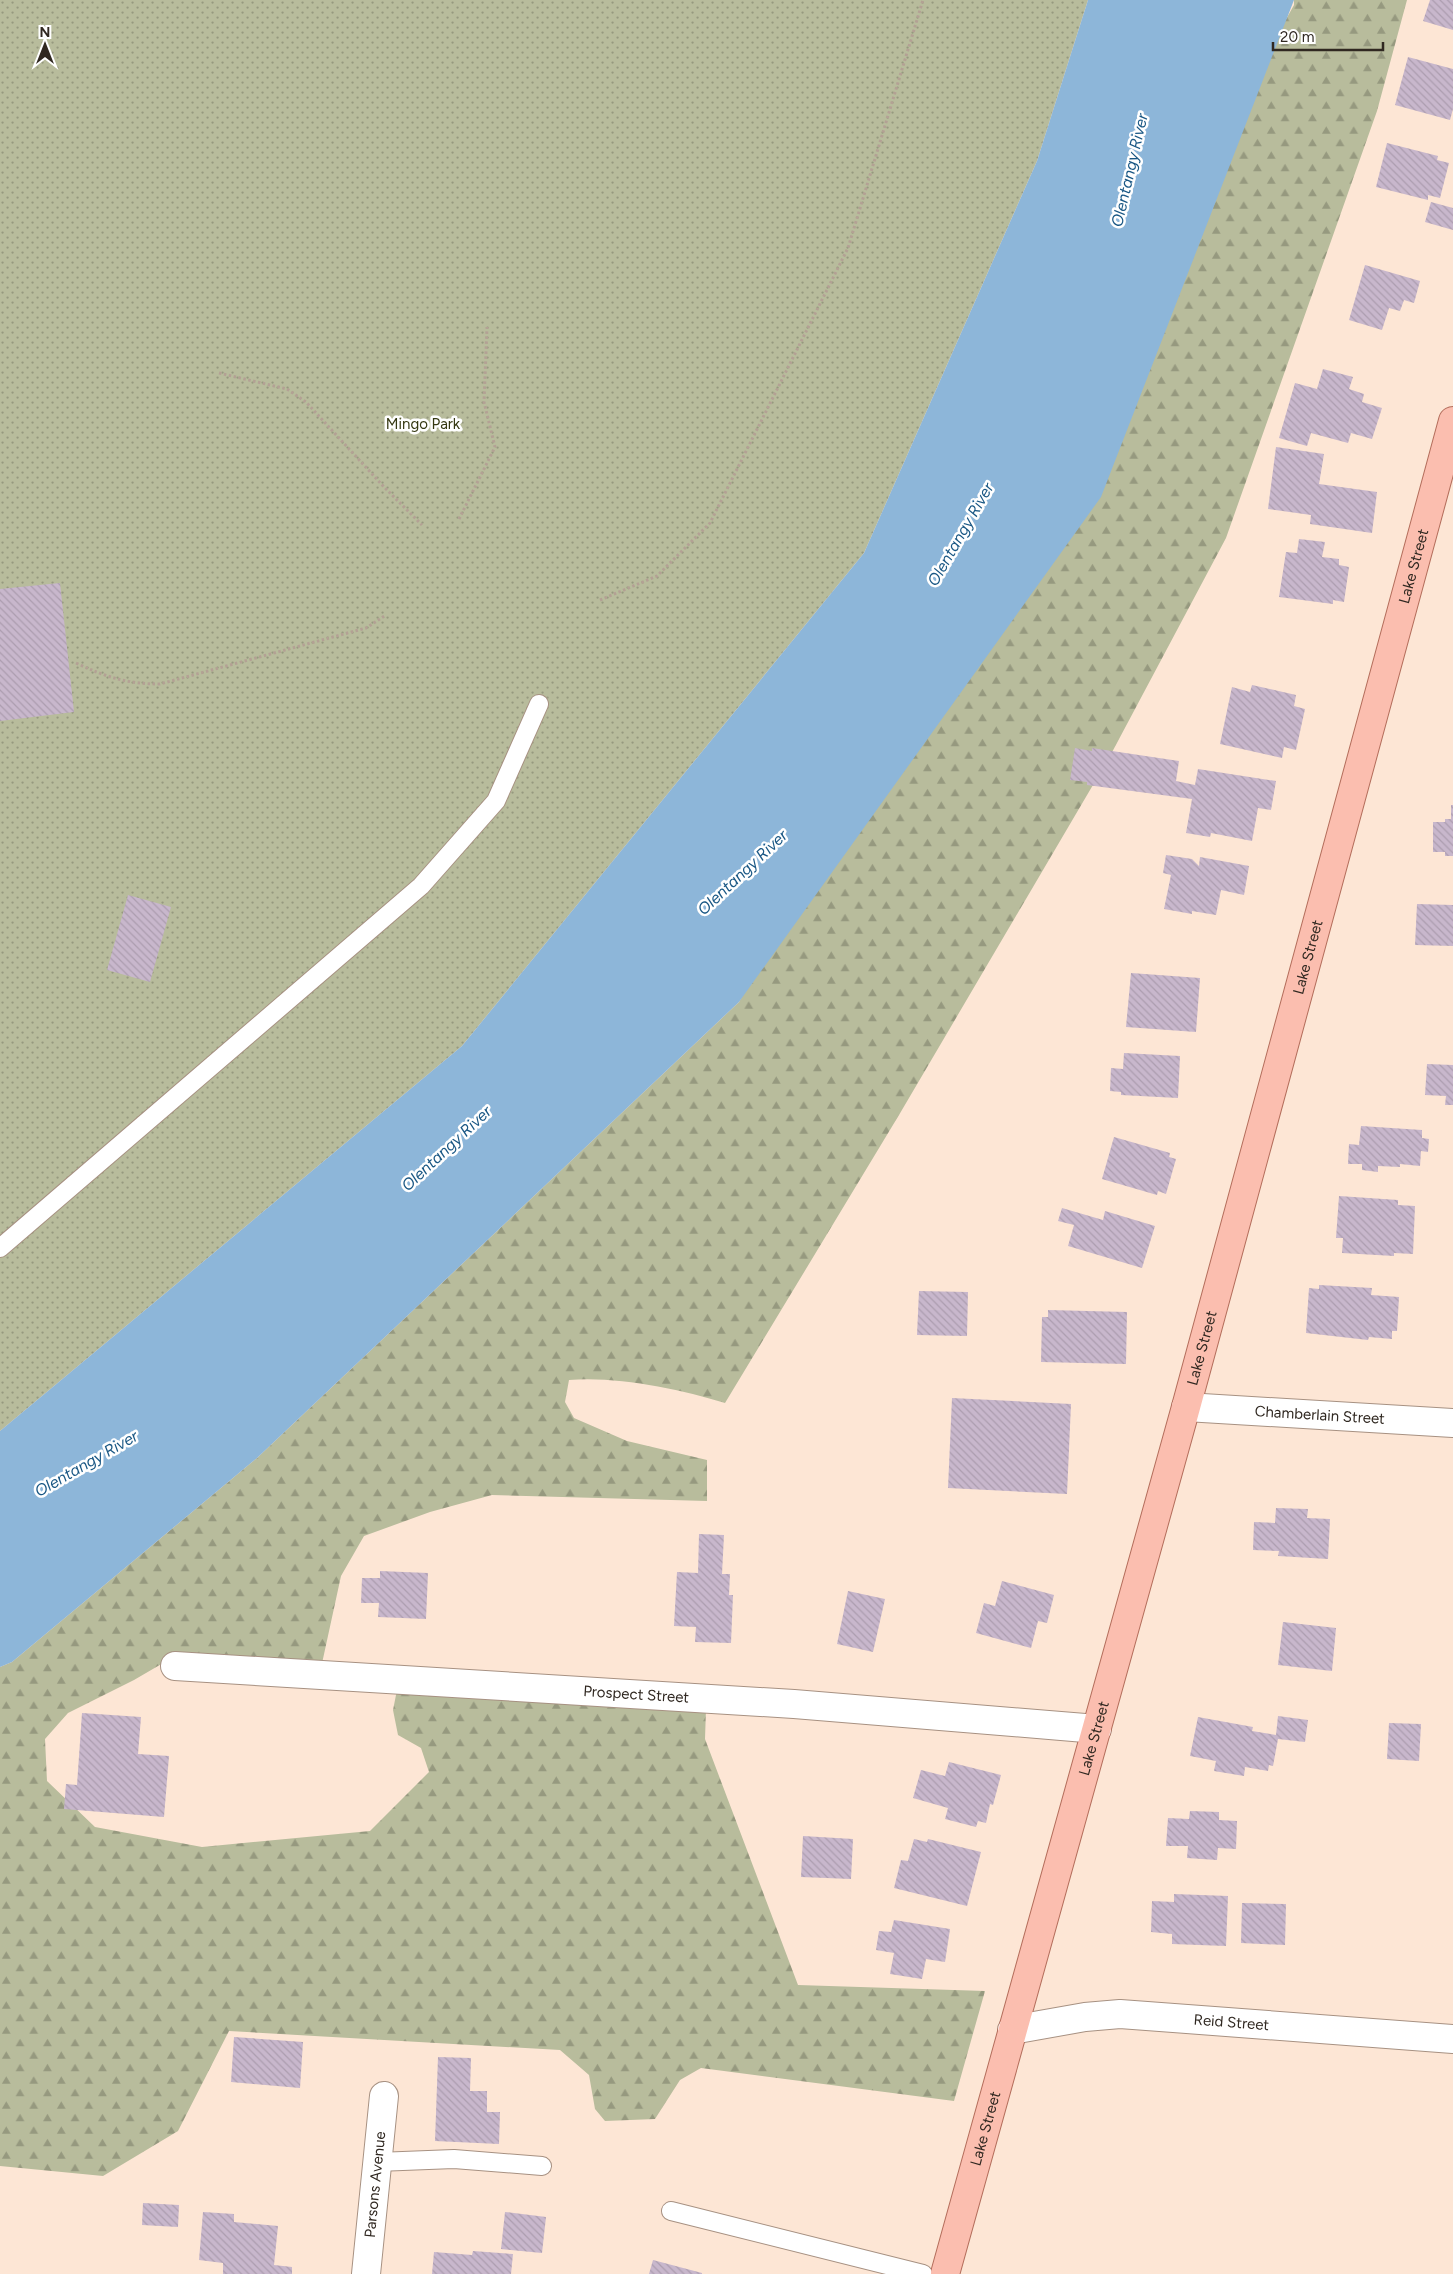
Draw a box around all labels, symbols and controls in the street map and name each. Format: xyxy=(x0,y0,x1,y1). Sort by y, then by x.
north arrow xyxy=(20,20,70,70)
scale bar xyxy=(1273,20,1383,52)
text: N xyxy=(40,24,50,41)
text: 20 m xyxy=(1280,28,1314,46)
water label: Olentangy River xyxy=(1107,111,1152,229)
park label: Mingo Park xyxy=(386,415,461,433)
water label: Olentangy River xyxy=(923,479,998,589)
street label: Lake Street xyxy=(1395,527,1432,605)
water label: Olentangy River xyxy=(693,825,792,919)
street label: Lake Street xyxy=(1289,917,1327,996)
water label: Olentangy River xyxy=(397,1101,496,1195)
street label: Lake Street xyxy=(1183,1308,1221,1387)
street label: Chamberlain Street xyxy=(1254,1402,1386,1428)
water label: Olentangy River xyxy=(31,1426,142,1501)
street label: Prospect Street xyxy=(583,1682,690,1707)
street label: Lake Street xyxy=(1075,1699,1113,1778)
street label: Reid Street xyxy=(1193,2011,1270,2034)
street label: Lake Street xyxy=(967,2089,1004,2168)
street label: Parsons Avenue xyxy=(361,2130,389,2239)

